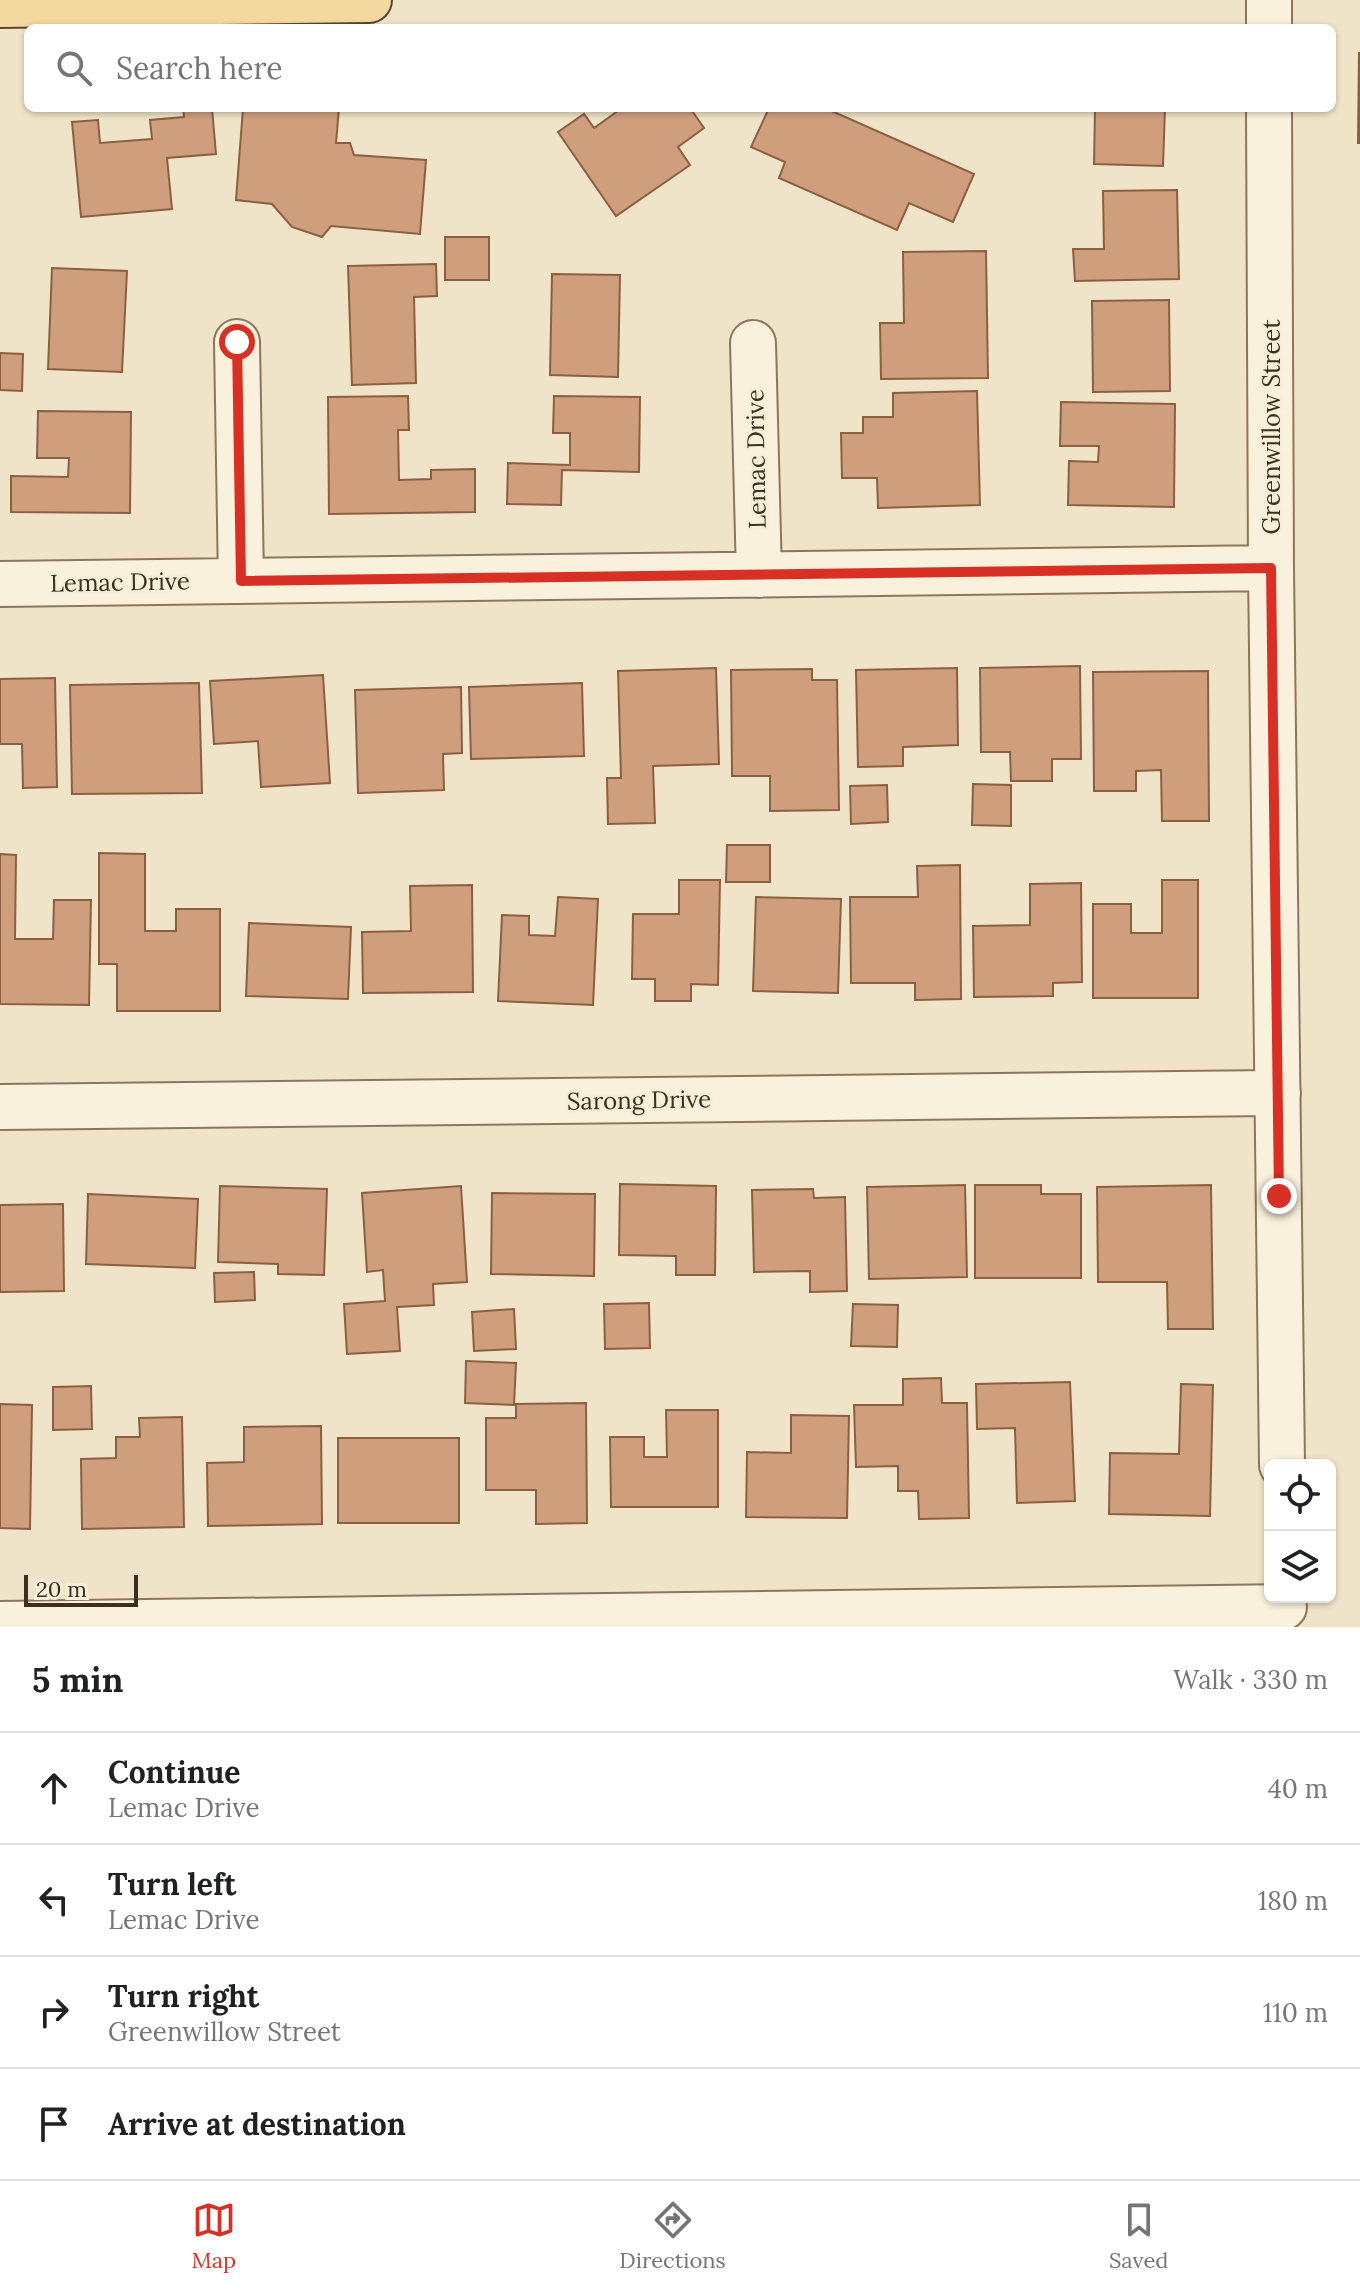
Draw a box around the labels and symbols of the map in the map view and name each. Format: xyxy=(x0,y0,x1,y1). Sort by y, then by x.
street label: Greenwillow Street xyxy=(1256,319,1287,534)
route start xyxy=(219,324,255,360)
street label: Lemac Drive xyxy=(739,389,773,529)
street label: Lemac Drive xyxy=(50,565,190,599)
street label: Sarong Drive xyxy=(567,1083,711,1117)
route end xyxy=(1261,1178,1297,1214)
scale bar xyxy=(24,1571,138,1607)

